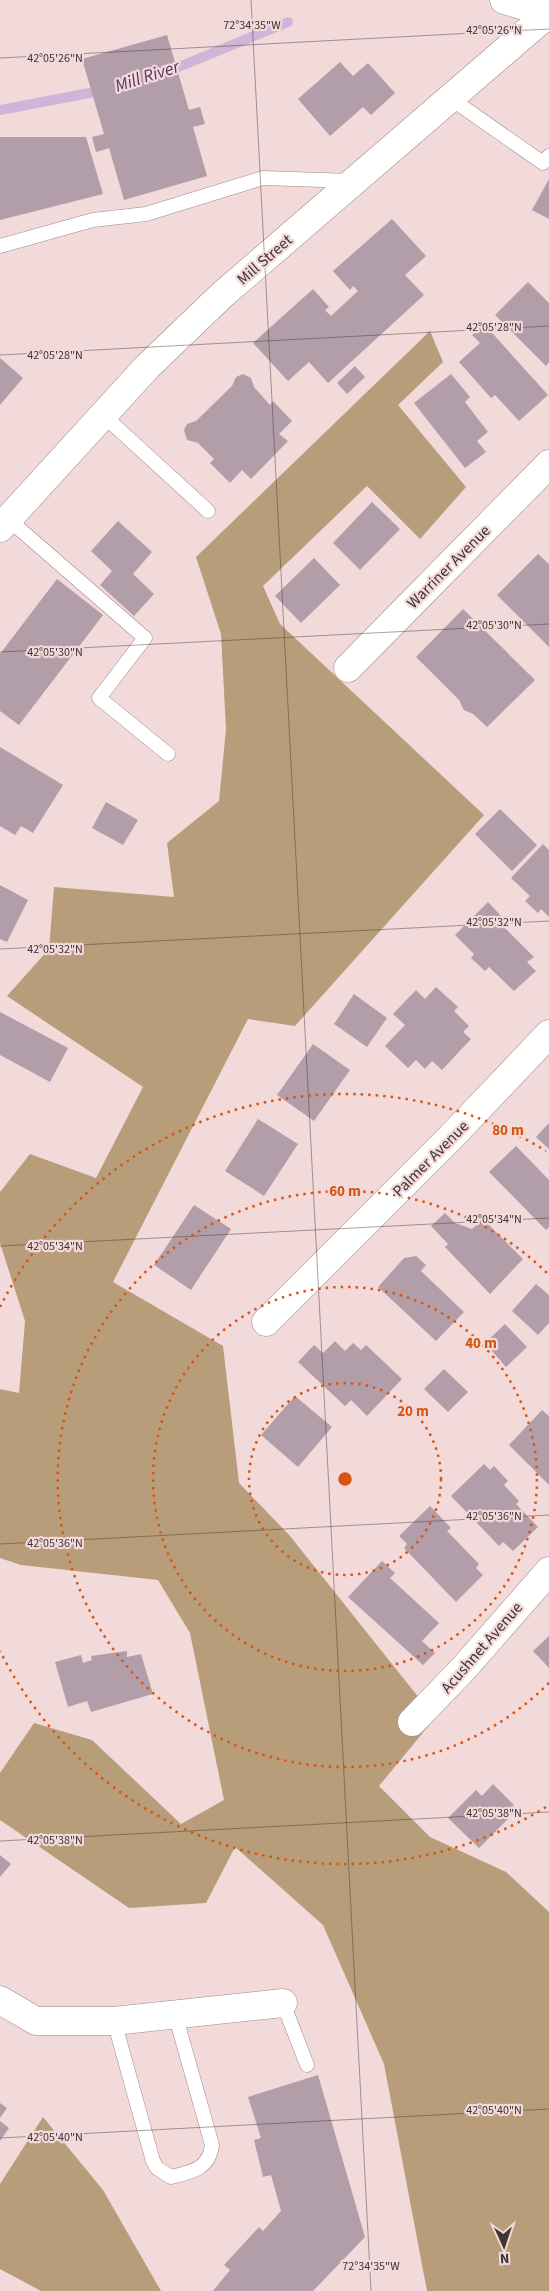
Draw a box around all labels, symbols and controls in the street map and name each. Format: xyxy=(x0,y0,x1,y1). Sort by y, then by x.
text: 72°34'35"W xyxy=(223,17,281,34)
text: 42°05'26"N xyxy=(466,22,522,39)
text: 42°05'26"N xyxy=(27,50,83,67)
water label: Mill River xyxy=(112,54,183,99)
street label: Mill Street xyxy=(232,229,298,290)
text: 42°05'28"N xyxy=(466,319,522,336)
text: 42°05'28"N xyxy=(27,347,83,364)
street label: Warriner Avenue xyxy=(402,520,495,613)
text: 42°05'30"N xyxy=(466,617,522,634)
text: 42°05'30"N xyxy=(27,644,83,661)
text: 42°05'32"N xyxy=(466,914,522,931)
text: 42°05'32"N xyxy=(27,941,83,958)
street label: Palmer Avenue xyxy=(388,1116,474,1202)
text: 80 m xyxy=(492,1120,524,1141)
text: 60 m xyxy=(329,1181,361,1202)
text: 42°05'34"N xyxy=(466,1211,522,1228)
text: 42°05'34"N xyxy=(27,1238,83,1255)
text: 40 m xyxy=(465,1333,497,1354)
text: 20 m xyxy=(397,1401,429,1422)
centre of rings xyxy=(336,1470,354,1488)
text: 42°05'36"N xyxy=(466,1508,522,1525)
text: 42°05'36"N xyxy=(27,1535,83,1552)
street label: Acushnet Avenue xyxy=(436,1597,528,1698)
text: 42°05'38"N xyxy=(466,1805,522,1822)
text: 42°05'38"N xyxy=(27,1832,83,1849)
text: 42°05'40"N xyxy=(466,2102,522,2119)
text: 42°05'40"N xyxy=(27,2129,83,2146)
north arrow xyxy=(479,2221,529,2271)
text: N xyxy=(499,2248,510,2268)
text: 72°34'35"W xyxy=(342,2258,400,2275)

